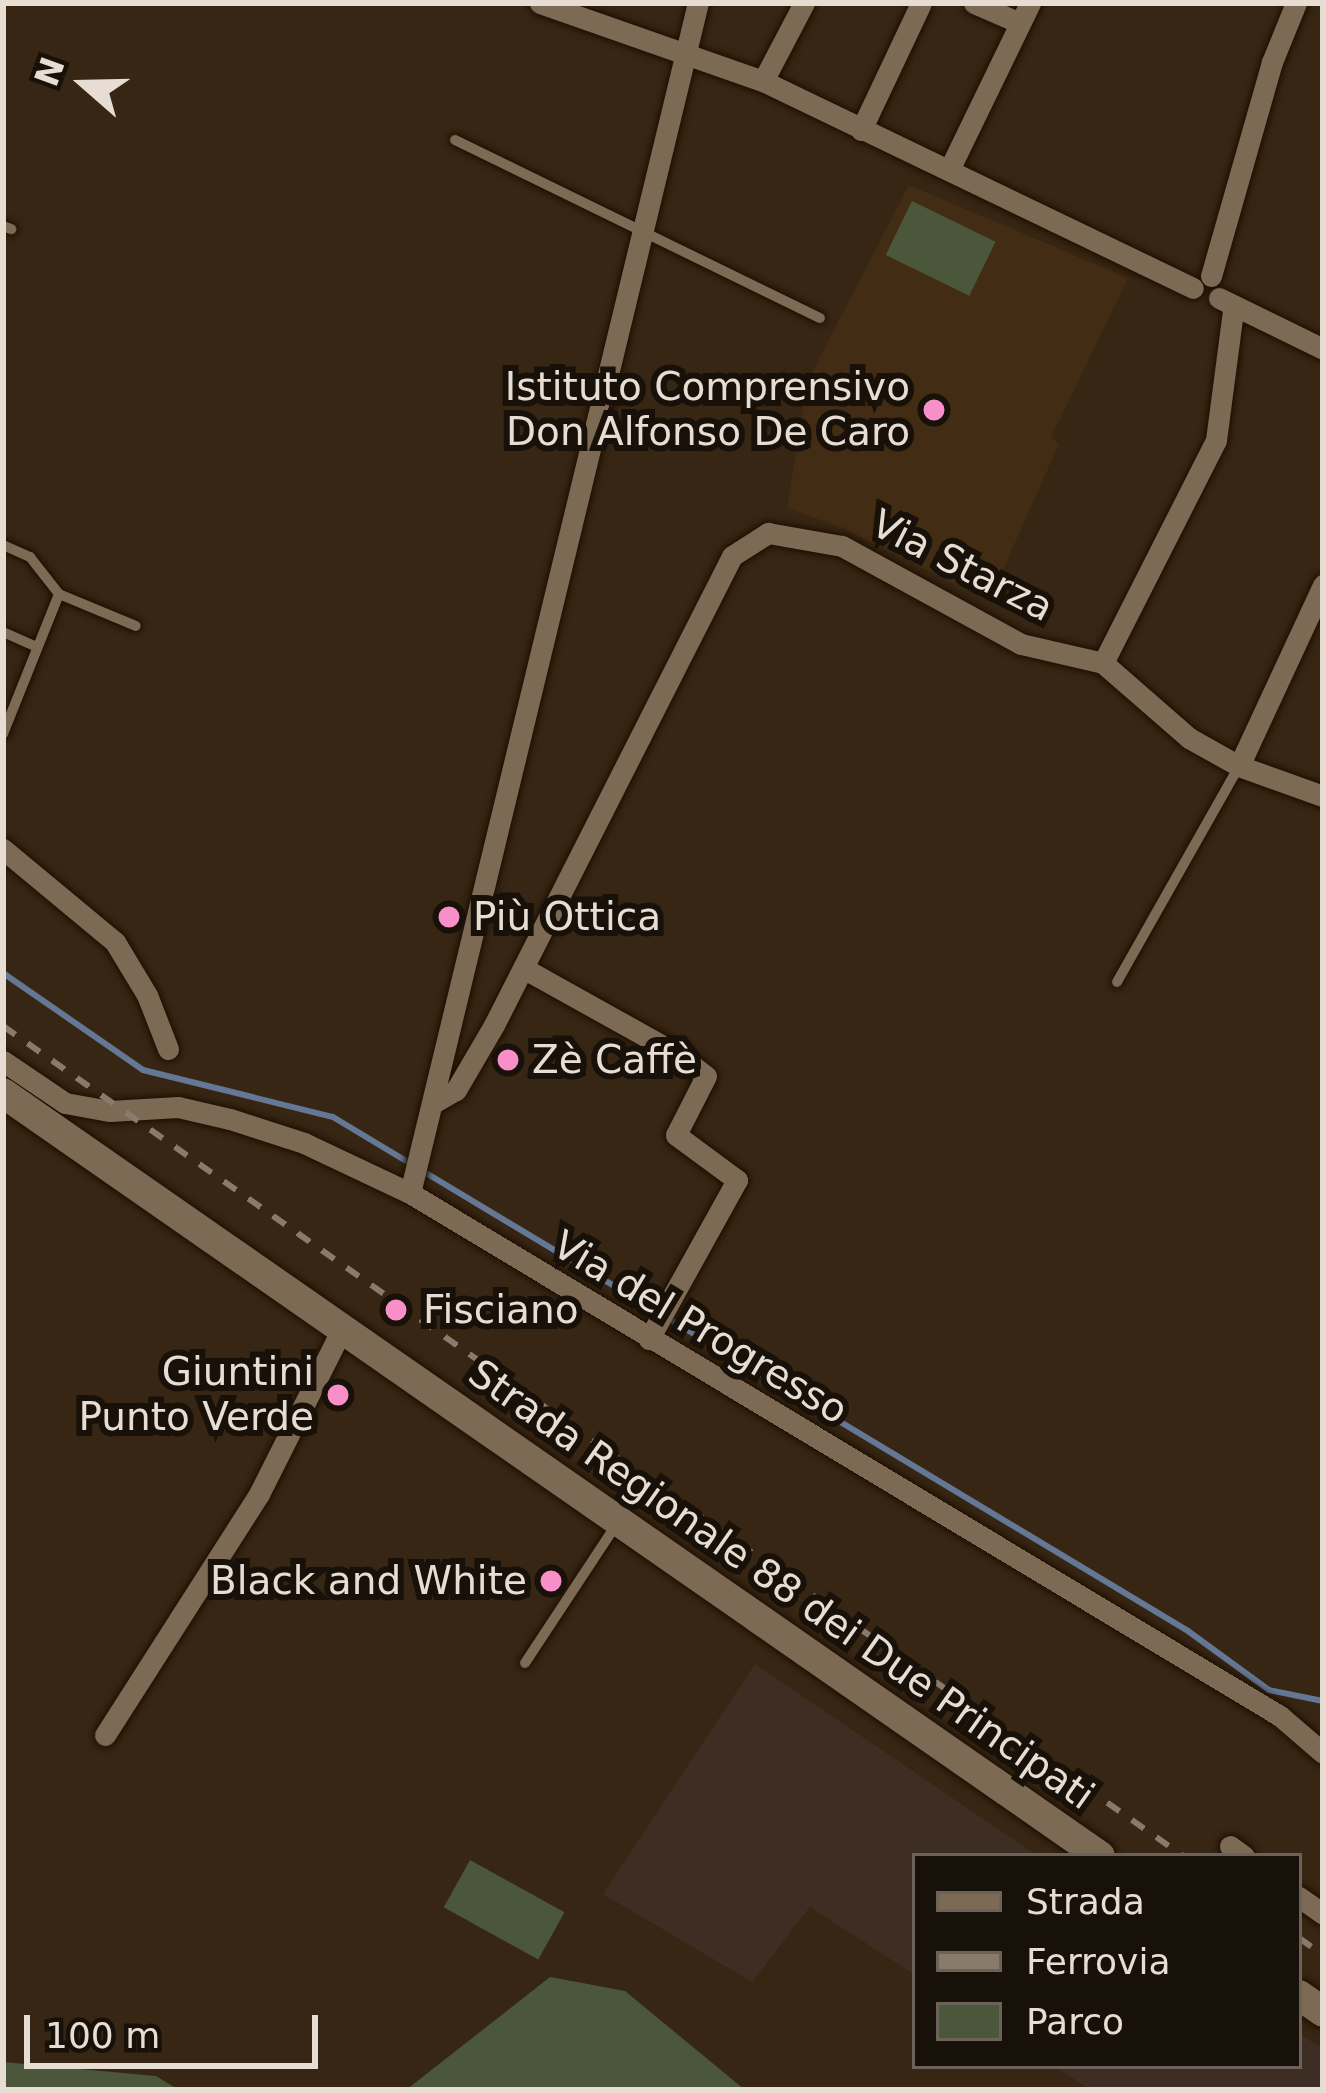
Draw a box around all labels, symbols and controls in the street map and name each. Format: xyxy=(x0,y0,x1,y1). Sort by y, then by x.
north arrow xyxy=(24,24,144,144)
text: N xyxy=(27,52,73,91)
place label: Istituto Comprensivo Don Alfonso De Caro xyxy=(505,365,910,456)
marker: Istituto Comprensivo Don Alfonso De Caro xyxy=(921,397,947,423)
street label: Via Starza xyxy=(863,500,1061,632)
place label: Più Ottica xyxy=(473,894,661,940)
marker: Più Ottica xyxy=(436,904,462,930)
place label: Zè Caffè xyxy=(532,1037,697,1083)
marker: Zè Caffè xyxy=(495,1047,521,1073)
street label: Via del Progresso xyxy=(544,1222,856,1434)
place label: Fisciano xyxy=(423,1287,579,1333)
marker: Fisciano xyxy=(380,1294,412,1326)
place label: Giuntini Punto Verde xyxy=(78,1350,314,1441)
street label: Strada Regionale 88 dei Due Principati xyxy=(459,1350,1103,1820)
marker: Giuntini Punto Verde xyxy=(325,1382,351,1408)
place label: Black and White xyxy=(210,1558,527,1604)
marker: Black and White xyxy=(538,1568,564,1594)
legend xyxy=(912,1853,1302,2069)
text: Strada xyxy=(1026,1881,1145,1922)
text: Ferrovia xyxy=(1026,1941,1170,1982)
scale bar xyxy=(30,1991,324,2065)
text: Parco xyxy=(1026,2001,1124,2042)
text: 100 m xyxy=(45,2015,160,2056)

